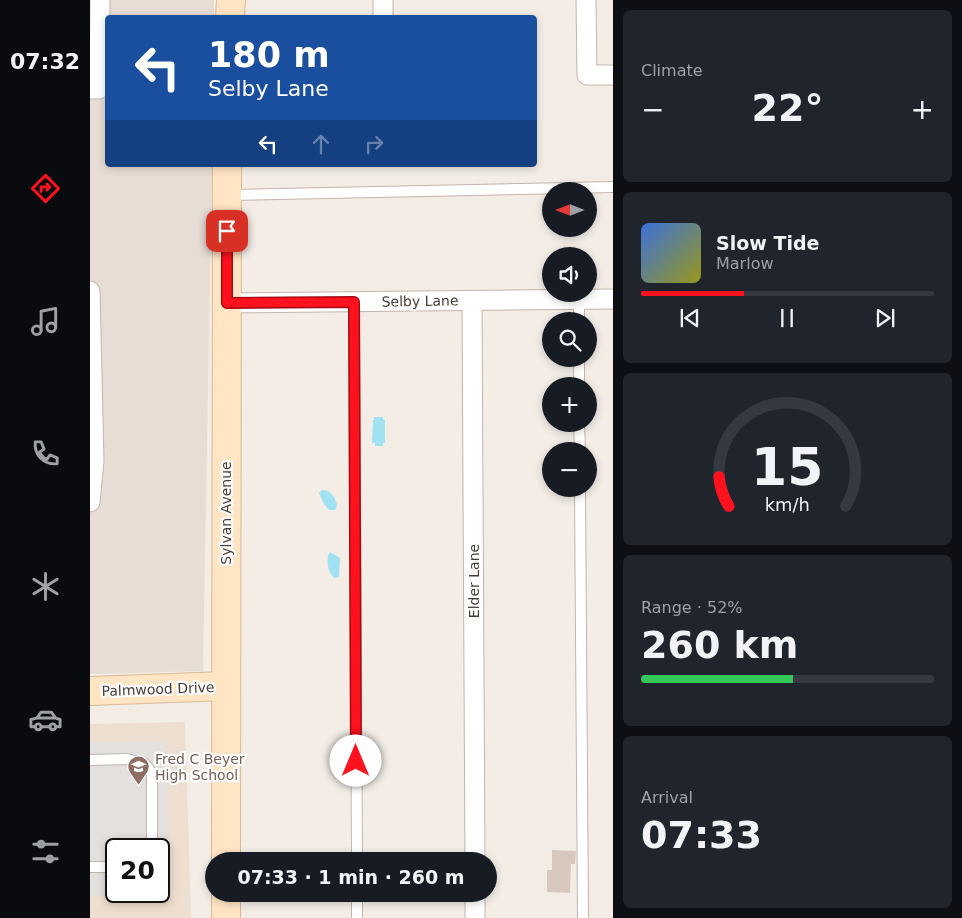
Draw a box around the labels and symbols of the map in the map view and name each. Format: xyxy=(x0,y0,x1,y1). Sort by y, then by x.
north arrow xyxy=(542,182,598,238)
pin xyxy=(206,210,248,252)
street label: Selby Lane xyxy=(381,292,459,310)
street label: Sylvan Avenue xyxy=(218,461,234,565)
street label: Elder Lane xyxy=(466,544,482,618)
street label: Palmwood Drive xyxy=(101,679,215,699)
position arrow xyxy=(329,734,381,786)
place label: Fred C Beyer High School xyxy=(155,751,245,783)
school or university icon: Fred C Beyer High School xyxy=(127,755,151,786)
speed limit sign: 20 xyxy=(105,838,170,903)

